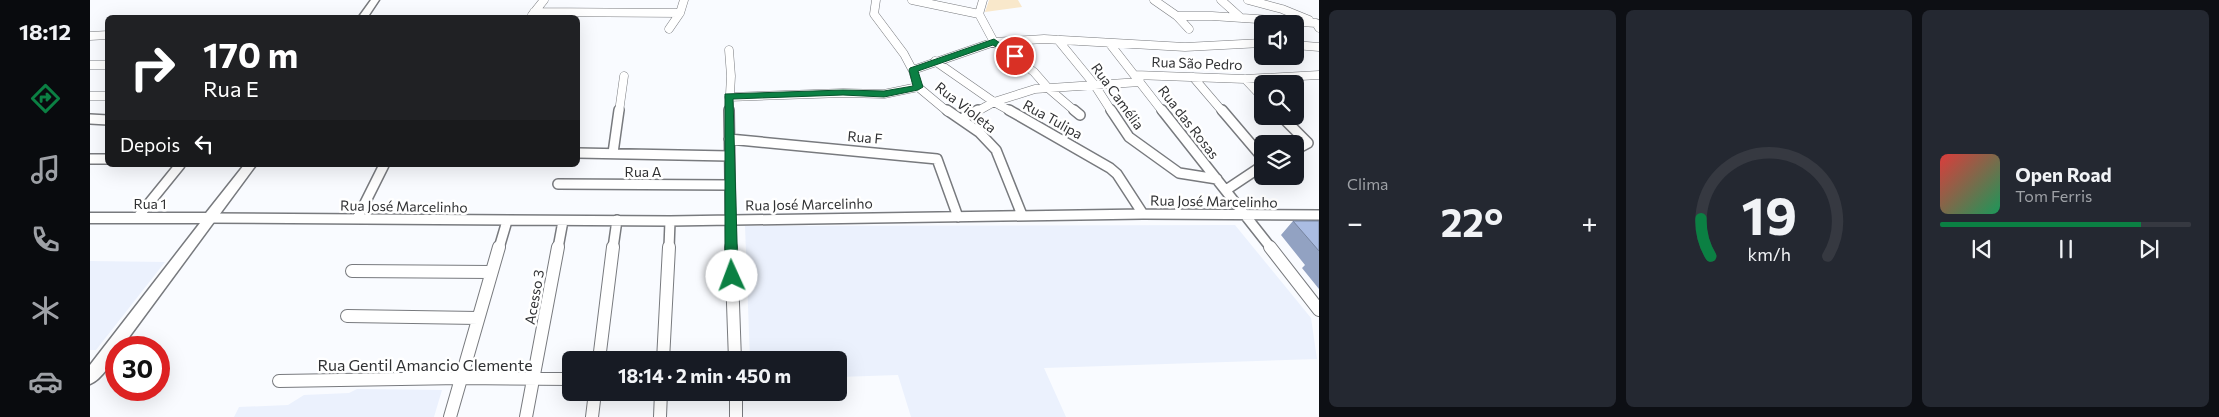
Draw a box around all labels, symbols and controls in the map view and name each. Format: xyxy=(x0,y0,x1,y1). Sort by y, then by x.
map controls xyxy=(1254,15,1304,185)
button: sound xyxy=(1254,15,1304,65)
text: 18:12 xyxy=(19,18,71,45)
text: 170 m xyxy=(203,32,298,75)
icon: right xyxy=(120,35,185,100)
pin xyxy=(994,35,1036,77)
icon: arrive xyxy=(1001,42,1029,70)
street label: Rua São Pedro xyxy=(1151,53,1243,73)
street label: Rua Camélia xyxy=(1088,59,1148,133)
text: Rua E xyxy=(203,75,259,102)
button: search xyxy=(1254,75,1304,125)
street label: Rua Violeta xyxy=(932,78,1000,136)
icon: directions xyxy=(28,81,63,116)
street label: Rua das Rosas xyxy=(1155,82,1223,162)
street label: Rua Tulipa xyxy=(1020,96,1086,142)
street label: Rua F xyxy=(847,127,883,147)
icon: left xyxy=(190,130,218,158)
text: Depois xyxy=(120,133,180,156)
button: layers xyxy=(1254,135,1304,185)
icon: music xyxy=(28,152,63,187)
street label: Rua A xyxy=(625,163,662,180)
text: Open Road xyxy=(2015,163,2112,186)
text: Clima xyxy=(1347,174,1388,193)
text: 19 xyxy=(1741,182,1797,246)
text: Tom Ferris xyxy=(2015,186,2092,205)
street label: Rua José Marcelinho xyxy=(1150,191,1278,211)
street label: Rua José Marcelinho xyxy=(745,194,873,214)
street label: Rua 1 xyxy=(133,195,167,212)
street label: Rua José Marcelinho xyxy=(340,196,468,216)
text: 22° xyxy=(1441,198,1503,245)
text: − xyxy=(1347,205,1363,239)
text: + xyxy=(1581,205,1598,239)
icon: phone xyxy=(28,222,63,257)
icon: previous xyxy=(1968,235,1996,263)
icon: pause xyxy=(2052,235,2080,263)
icon: next xyxy=(2135,235,2163,263)
text: km/h xyxy=(1747,243,1791,265)
position arrow xyxy=(705,249,757,301)
street label: Acesso 3 xyxy=(521,268,547,326)
icon: climate xyxy=(28,293,63,328)
speed limit sign: 30 xyxy=(105,336,170,401)
street label: Rua Gentil Amancio Clemente xyxy=(317,355,533,374)
icon: car xyxy=(28,364,63,399)
text: 18:14 · 2 min · 450 m xyxy=(618,364,791,387)

